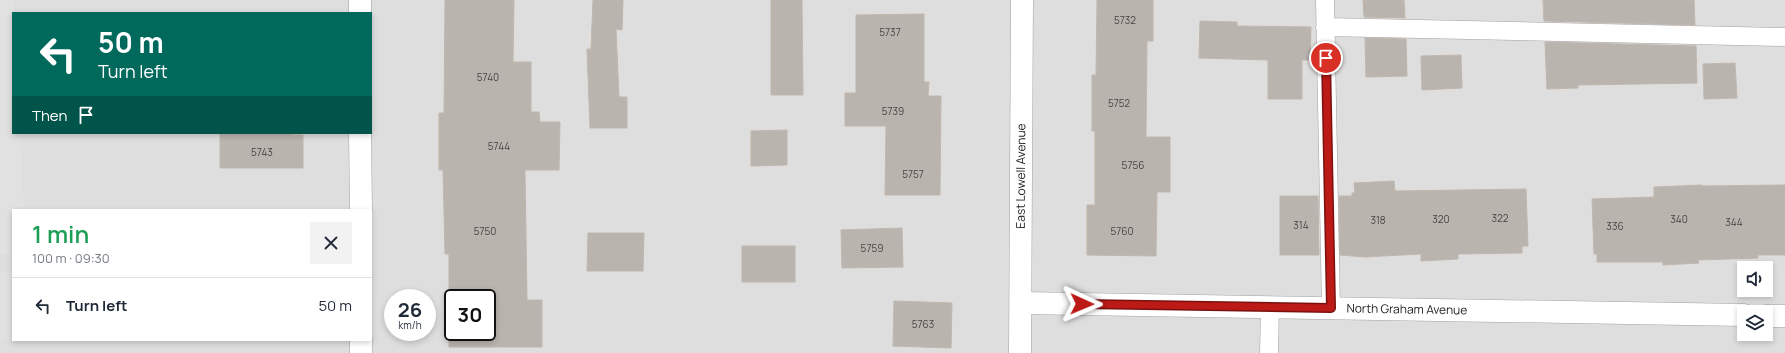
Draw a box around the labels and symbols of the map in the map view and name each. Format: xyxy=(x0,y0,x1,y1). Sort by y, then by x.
house number: 5732 xyxy=(1114,13,1136,27)
house number: 5737 xyxy=(879,25,901,39)
pin xyxy=(1309,41,1343,75)
house number: 5740 xyxy=(477,70,499,84)
house number: 5752 xyxy=(1108,96,1130,110)
house number: 5739 xyxy=(882,104,904,118)
street label: East Lowell Avenue xyxy=(1012,123,1029,229)
house number: 5744 xyxy=(488,139,510,153)
house number: 5743 xyxy=(251,145,273,159)
house number: 5756 xyxy=(1122,158,1144,172)
house number: 5757 xyxy=(902,167,924,181)
house number: 322 xyxy=(1492,211,1509,225)
house number: 320 xyxy=(1432,212,1450,226)
house number: 340 xyxy=(1670,212,1688,226)
house number: 318 xyxy=(1370,213,1386,227)
house number: 344 xyxy=(1725,215,1743,229)
house number: 314 xyxy=(1293,218,1309,232)
house number: 336 xyxy=(1606,219,1624,233)
house number: 5750 xyxy=(474,224,496,238)
house number: 5760 xyxy=(1110,224,1134,238)
house number: 5759 xyxy=(861,241,883,255)
position arrow xyxy=(1061,283,1103,325)
speed limit sign: 30 xyxy=(444,289,496,341)
street label: North Graham Avenue xyxy=(1346,299,1467,318)
house number: 5763 xyxy=(912,317,934,331)

